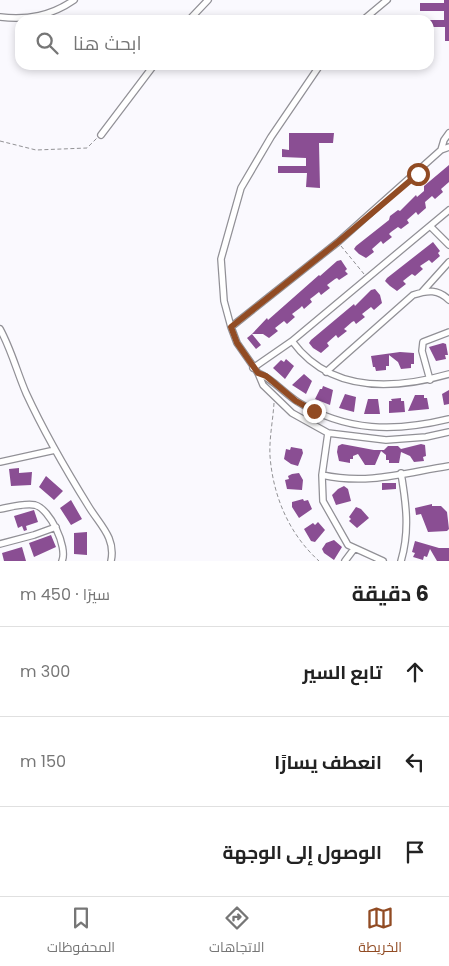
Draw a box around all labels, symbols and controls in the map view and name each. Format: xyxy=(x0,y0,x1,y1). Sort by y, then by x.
search box xyxy=(15,15,434,70)
icon: search xyxy=(33,29,61,57)
text: ابحث هنا xyxy=(73,30,142,57)
route start xyxy=(407,163,430,186)
route end xyxy=(303,400,326,423)
text: 6 دقيقة xyxy=(352,579,429,608)
text: سيرًا · 450 m xyxy=(20,583,110,606)
icon: ahead xyxy=(401,658,429,686)
text: تابع السير xyxy=(302,659,382,686)
text: 300 m xyxy=(20,660,70,683)
icon: left xyxy=(401,748,429,776)
text: انعطف يسارًا xyxy=(274,749,382,776)
text: 150 m xyxy=(20,750,66,773)
icon: arrive xyxy=(401,838,429,866)
text: الوصول إلى الوجهة xyxy=(223,839,382,866)
tab: المحفوظات xyxy=(47,904,115,960)
tab: الاتجاهات xyxy=(209,904,264,960)
tab: الخريطة xyxy=(358,904,402,960)

